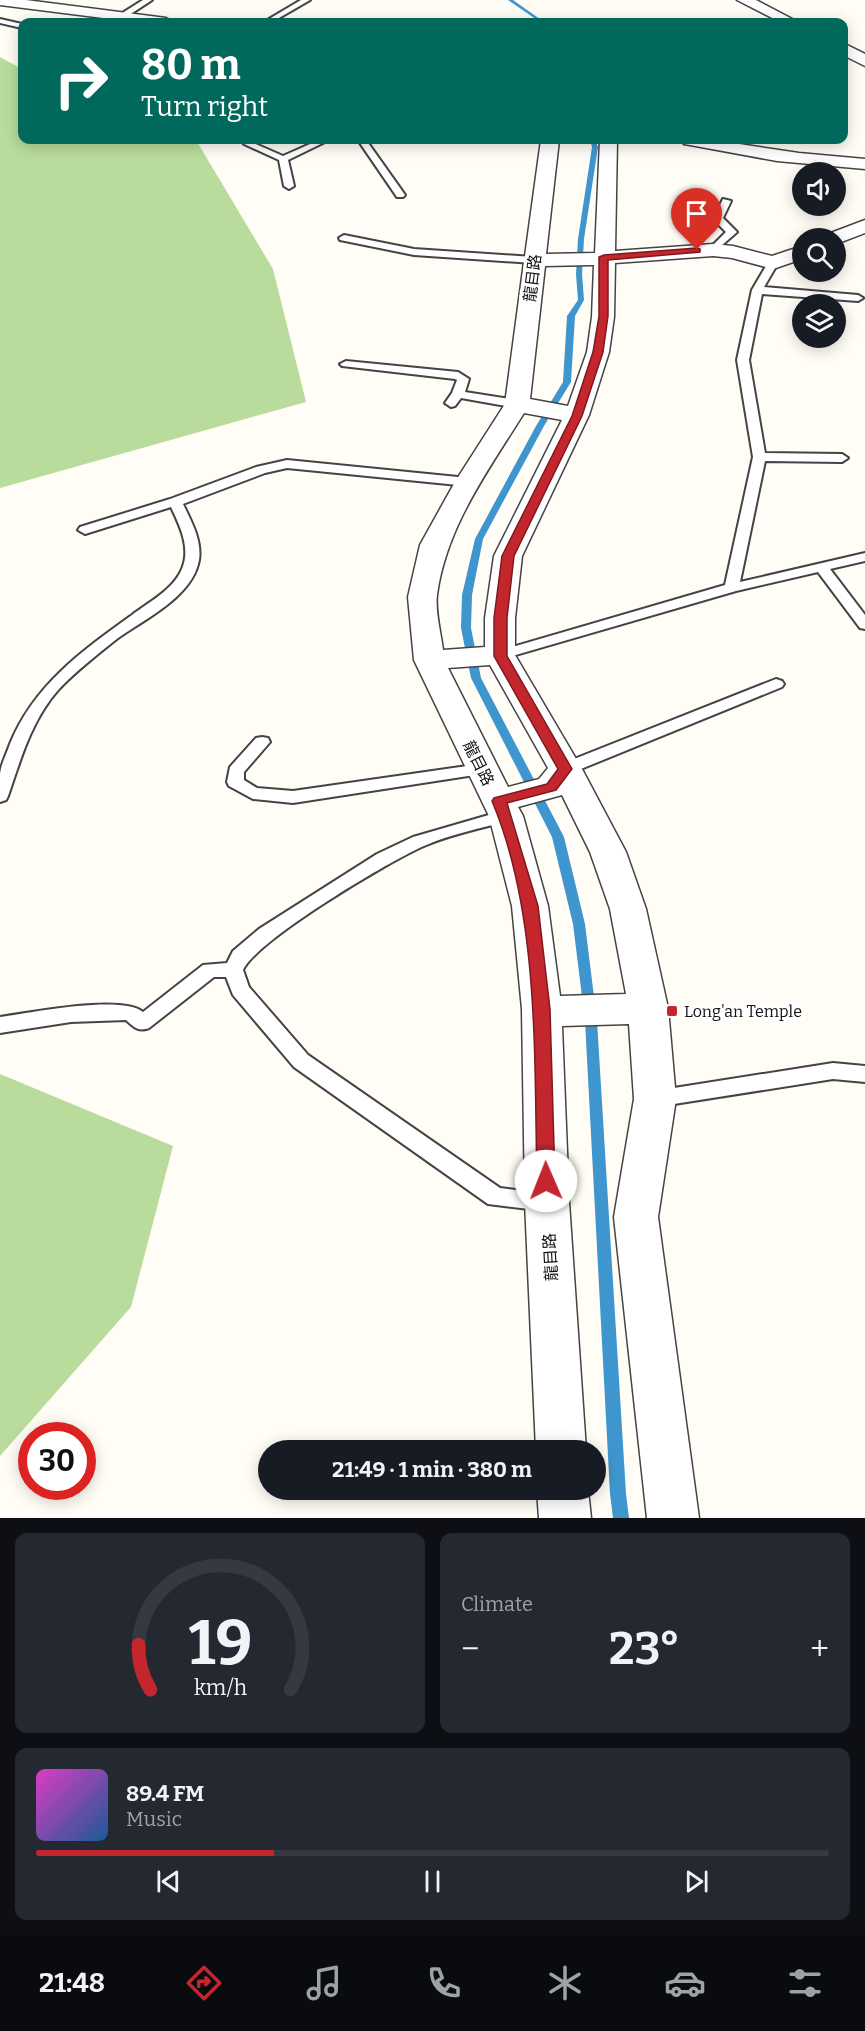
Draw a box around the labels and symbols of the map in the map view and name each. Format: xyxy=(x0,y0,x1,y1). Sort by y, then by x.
pin xyxy=(671,188,722,250)
street label: 龍目路 xyxy=(520,253,545,303)
street label: 龍目路 xyxy=(459,738,498,789)
place label: Long'an Temple xyxy=(684,1002,802,1021)
marker: Long'an Temple xyxy=(665,1004,679,1018)
position arrow xyxy=(514,1149,578,1213)
street label: 龍目路 xyxy=(540,1233,561,1281)
speed limit sign: 30 xyxy=(18,1422,96,1500)

